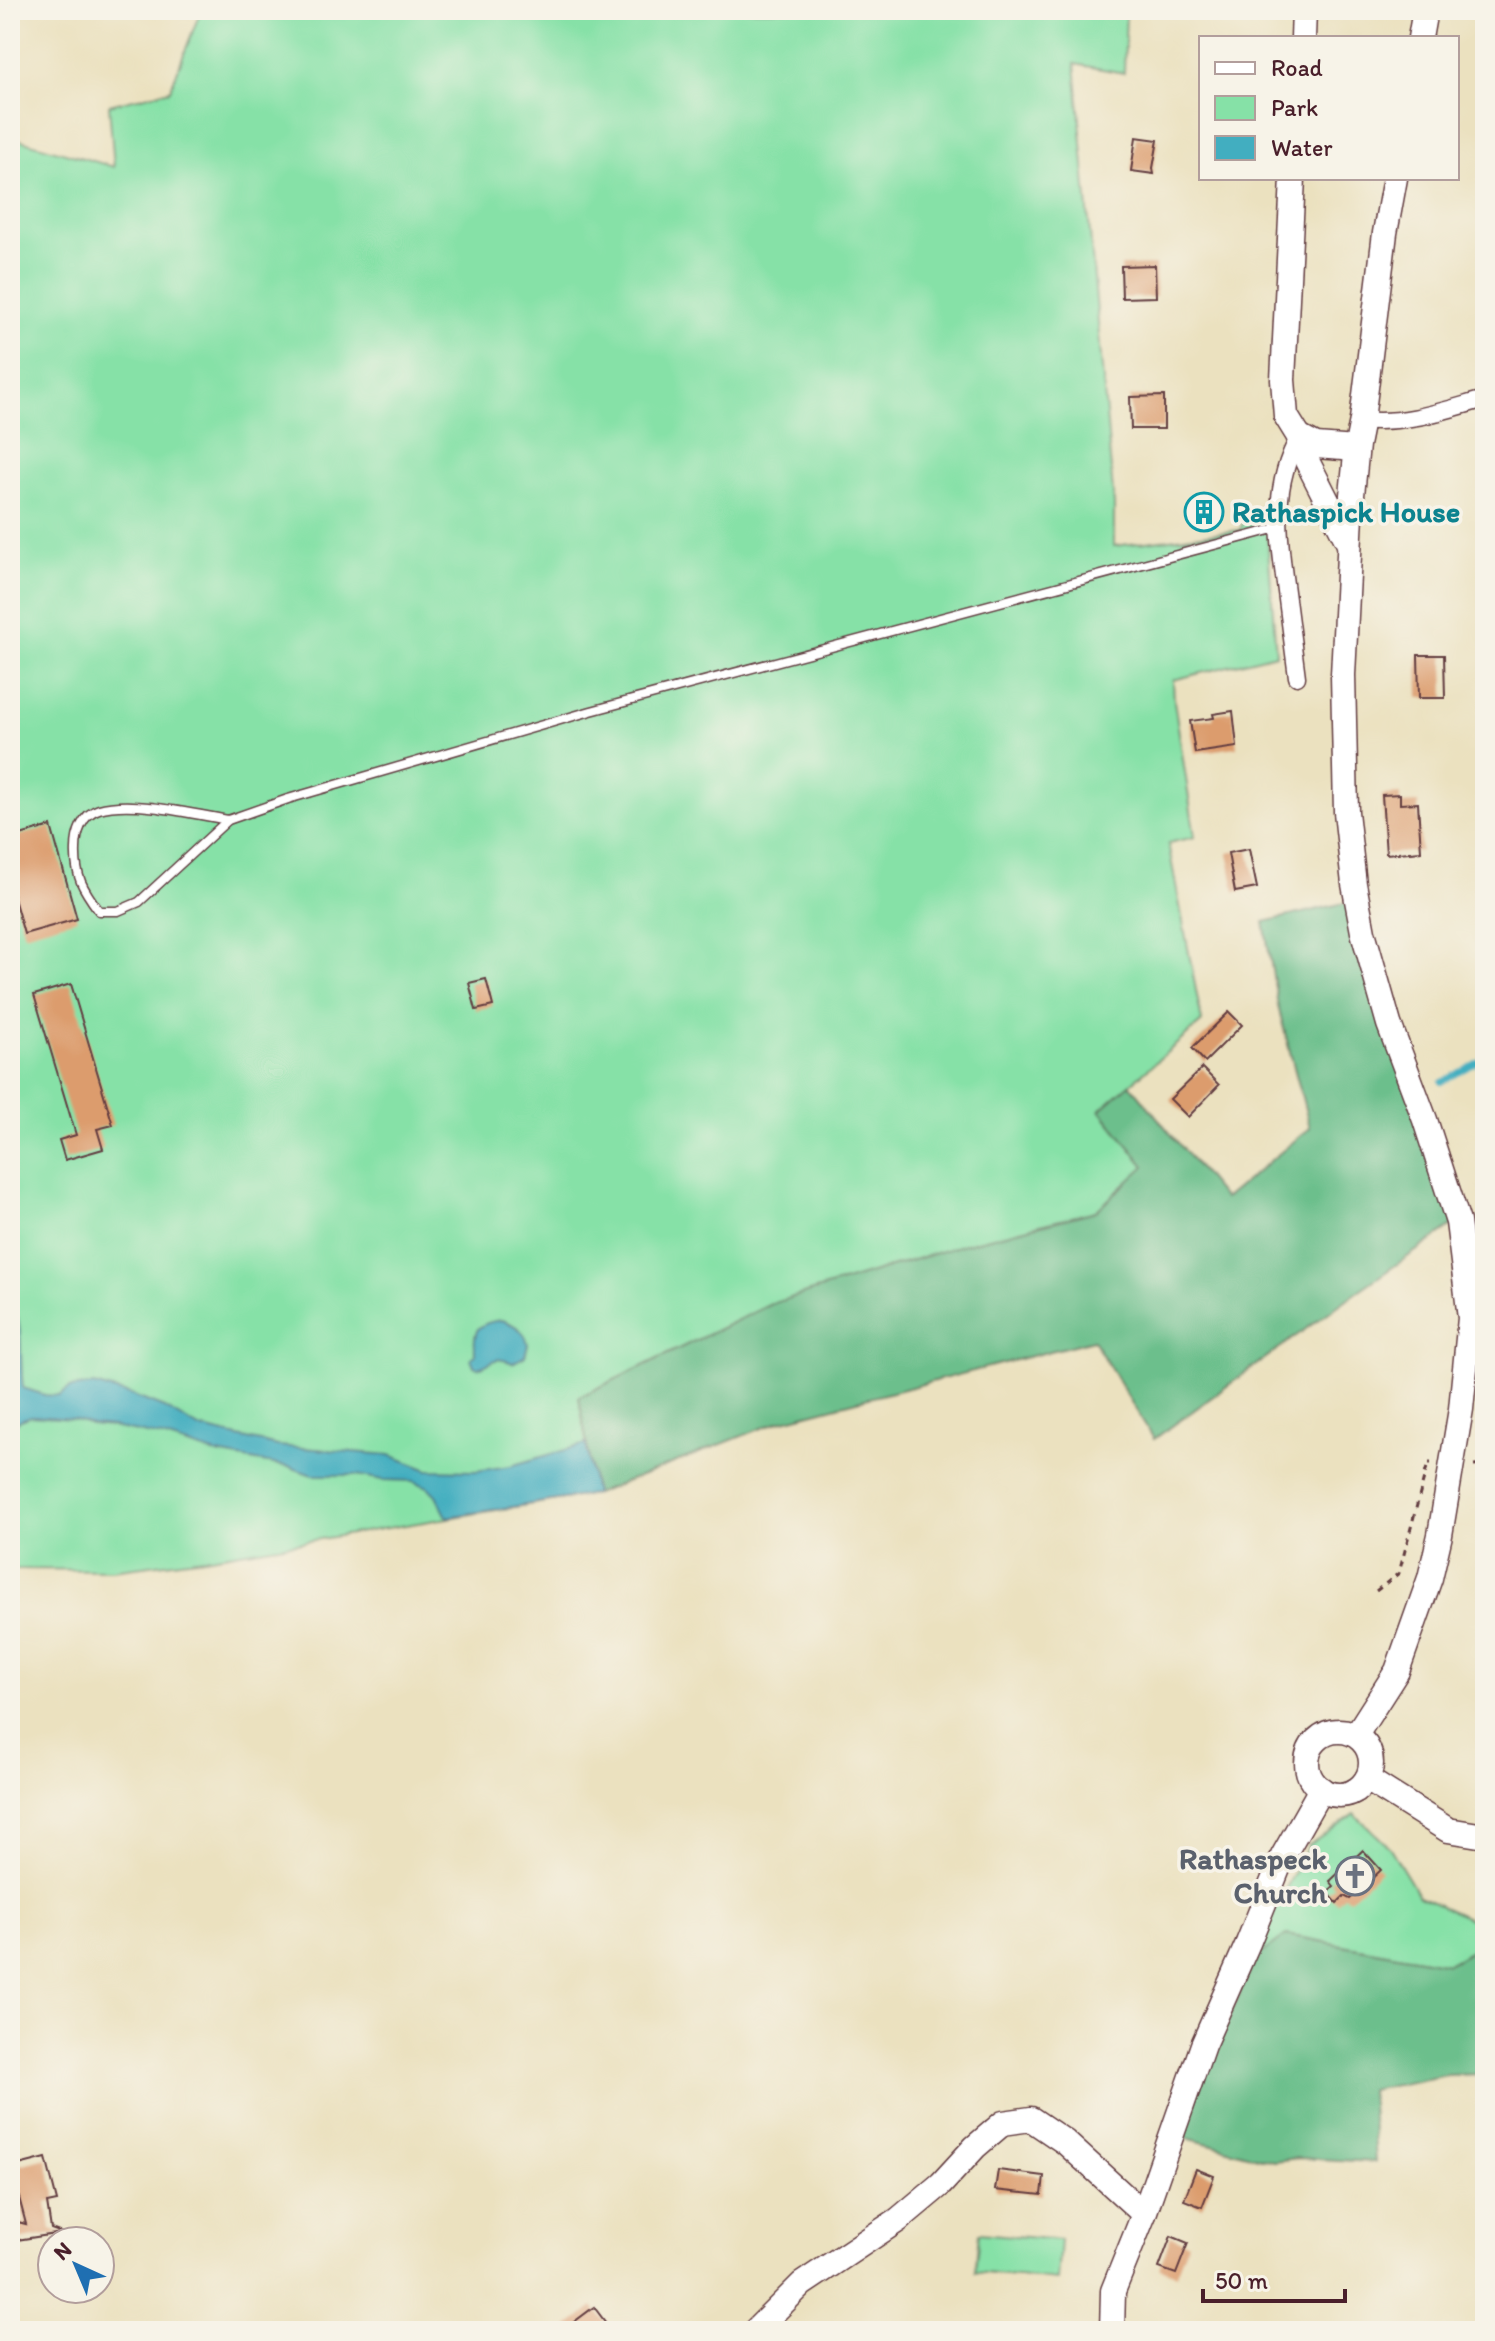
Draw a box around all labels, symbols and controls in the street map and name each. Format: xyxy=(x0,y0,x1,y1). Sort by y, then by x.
legend xyxy=(1199,36,1459,180)
text: Road xyxy=(1271,53,1323,82)
text: Park xyxy=(1271,93,1318,122)
text: Water xyxy=(1271,133,1333,162)
building icon: Rathaspick House xyxy=(1183,491,1225,533)
place label: Rathaspick House xyxy=(1232,493,1460,530)
place label: Rathaspeck Church xyxy=(1179,1840,1328,1911)
church icon: Rathaspeck Church xyxy=(1334,1855,1376,1897)
north arrow xyxy=(36,2225,116,2305)
text: N xyxy=(48,2236,77,2266)
scale bar xyxy=(1203,2253,1345,2303)
text: 50 m xyxy=(1215,2266,1268,2295)

